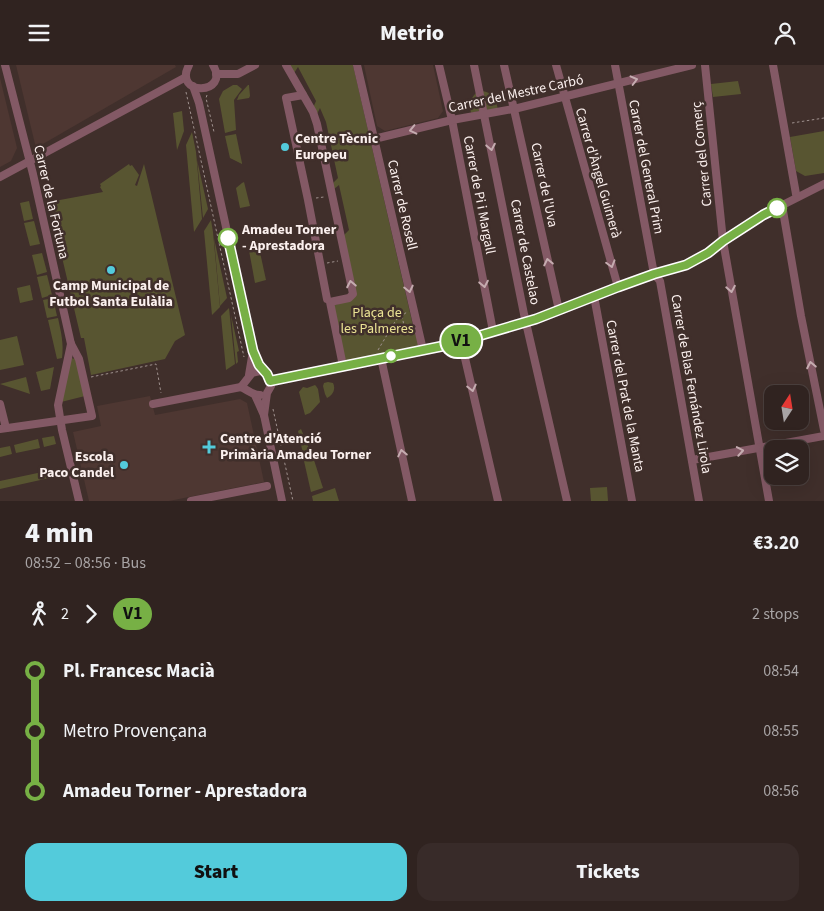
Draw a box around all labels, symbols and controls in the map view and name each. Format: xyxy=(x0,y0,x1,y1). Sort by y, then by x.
text: Metrio xyxy=(380,17,444,49)
icon: menu xyxy=(25,19,53,47)
icon: person xyxy=(771,19,799,47)
street label: Carrer del Mestre Carbó xyxy=(447,70,585,118)
one-way arrow xyxy=(629,75,638,86)
street label: Carrer del General Prim xyxy=(623,98,669,236)
street label: Carrer del Comerç xyxy=(686,100,717,208)
street label: Carrer d'Àngel Guimerà xyxy=(570,105,626,241)
one-way arrow xyxy=(409,124,418,135)
place label: Centre Tècnic Europeu xyxy=(295,129,379,165)
street label: Carrer de Pi i Margall xyxy=(458,134,500,256)
marker: Centre Tècnic Europeu xyxy=(279,141,291,153)
street label: Carrer de l'Uva xyxy=(525,141,563,229)
street label: Carrer de la Fortuna xyxy=(28,143,74,261)
one-way arrow xyxy=(485,143,495,151)
street label: Carrer de Rosell xyxy=(382,158,422,253)
street label: Carrer de Castelao xyxy=(505,198,545,306)
unlabelled marker xyxy=(767,198,787,218)
place label: Amadeu Torner - Aprestadora xyxy=(241,220,337,256)
marker: Amadeu Torner - Aprestadora xyxy=(218,228,238,248)
one-way arrow xyxy=(543,258,554,267)
one-way arrow xyxy=(605,259,615,267)
marker: Camp Municipal de Futbol Santa Eulàlia xyxy=(105,264,117,276)
place label: Camp Municipal de Futbol Santa Eulàlia xyxy=(49,276,173,312)
one-way arrow xyxy=(346,279,357,288)
one-way arrow xyxy=(478,280,489,289)
one-way arrow xyxy=(403,284,414,293)
one-way arrow xyxy=(726,285,736,294)
street label: Carrer de Blas Fernández Lirola xyxy=(665,293,717,475)
park label: Plaça de les Palmeres xyxy=(340,303,414,339)
street label: Carrer del Prat de la Manta xyxy=(600,318,650,474)
line badge: V1 xyxy=(438,325,484,357)
text: V1 xyxy=(451,328,471,353)
unlabelled marker xyxy=(384,349,398,363)
one-way arrow xyxy=(806,360,817,369)
one-way arrow xyxy=(466,384,477,393)
north arrow xyxy=(764,385,809,430)
map controls xyxy=(764,385,809,485)
place label: Centre d'Atenció Primària Amadeu Torner xyxy=(220,429,372,465)
marker: Centre d'Atenció Primària Amadeu Torner xyxy=(202,440,216,454)
button: layers xyxy=(764,440,809,485)
one-way arrow xyxy=(736,446,745,457)
place label: Escola Paco Candel xyxy=(39,447,114,483)
one-way arrow xyxy=(397,449,408,458)
marker: Escola Paco Candel xyxy=(118,459,130,471)
text: 4 min xyxy=(25,513,94,553)
text: €3.20 xyxy=(753,530,799,557)
text: 08:52 – 08:56 · Bus xyxy=(25,552,146,574)
icon: walk xyxy=(25,600,53,628)
icon: forward xyxy=(77,600,105,628)
text: V1 xyxy=(123,601,142,626)
text: 2 xyxy=(61,603,69,625)
text: 2 stops xyxy=(752,603,799,625)
text: Pl. Francesc Macià xyxy=(63,658,215,685)
text: 08:54 xyxy=(763,660,799,682)
text: Metro Provençana xyxy=(63,718,207,745)
text: 08:55 xyxy=(763,720,799,742)
text: Amadeu Torner - Aprestadora xyxy=(63,778,307,805)
text: 08:56 xyxy=(763,780,799,802)
button: Start xyxy=(25,843,407,901)
button: Tickets xyxy=(417,843,799,901)

